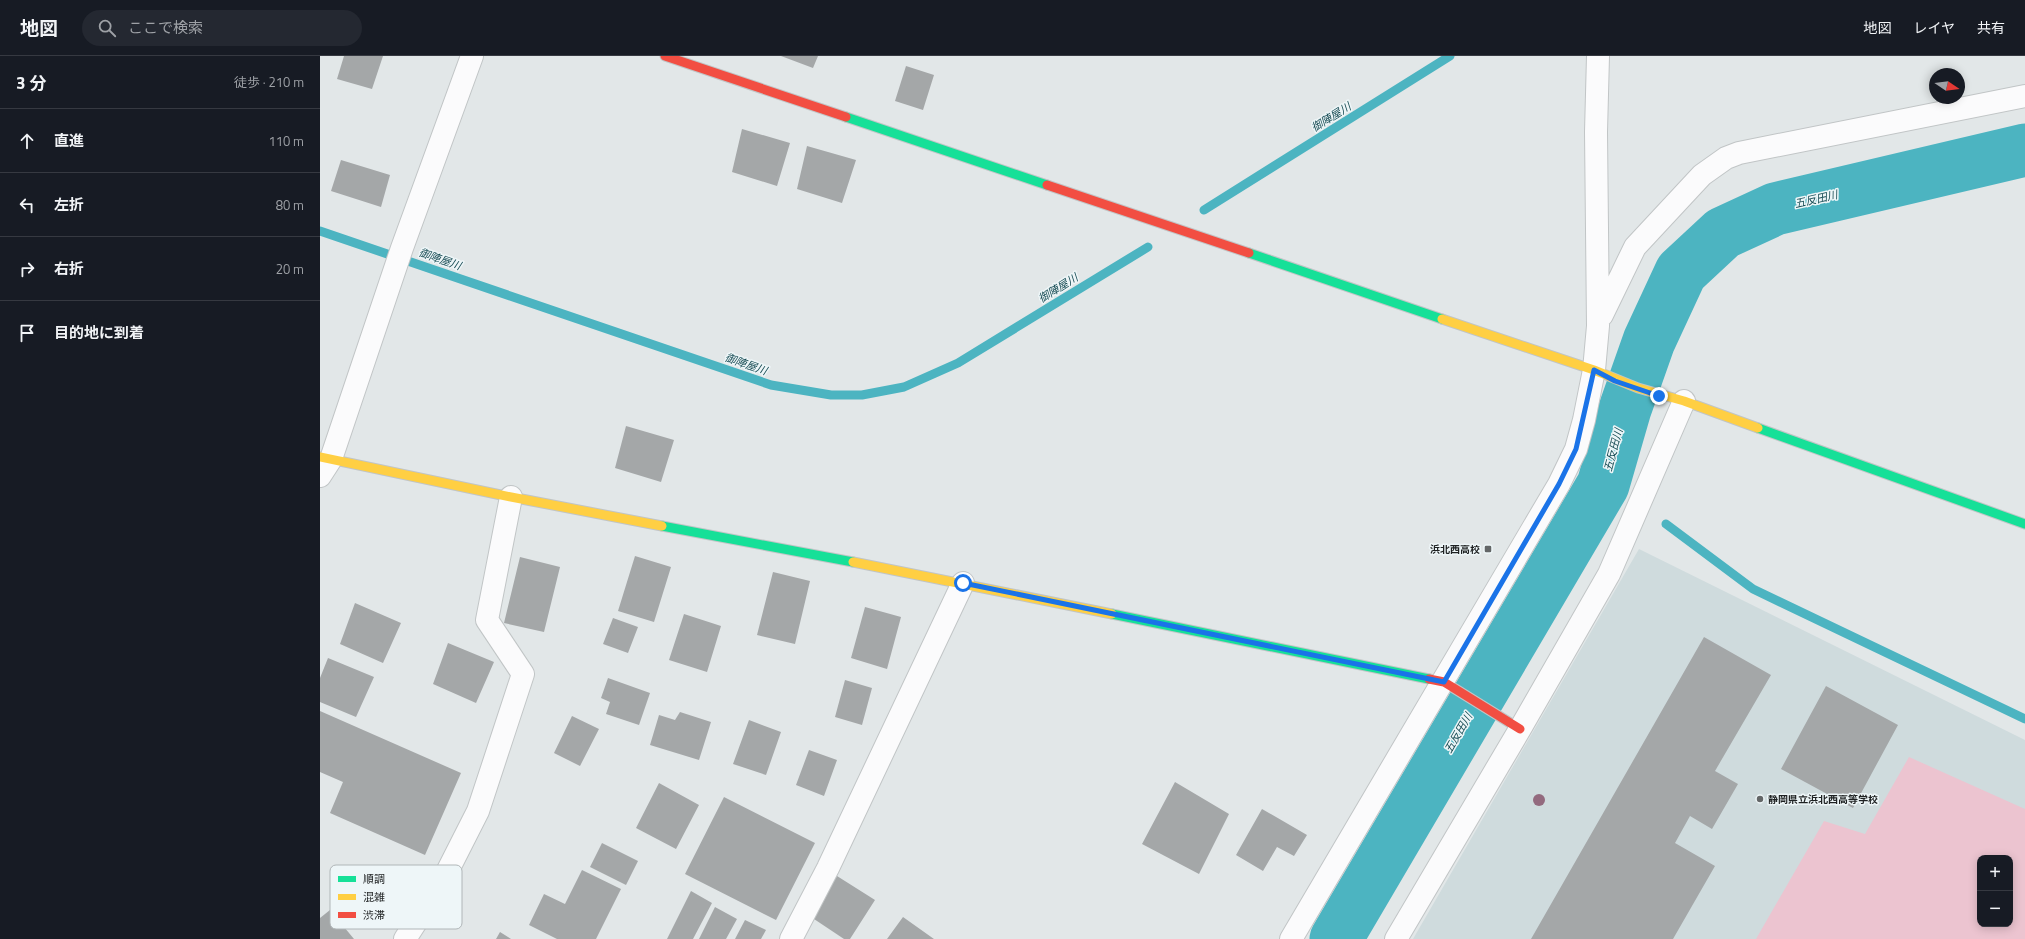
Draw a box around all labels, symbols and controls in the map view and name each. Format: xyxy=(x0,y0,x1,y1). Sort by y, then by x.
search box xyxy=(82,10,362,46)
text: 地図 xyxy=(20,13,58,42)
text: ここで検索 xyxy=(128,16,203,39)
icon: search xyxy=(96,17,118,39)
text: 地図 xyxy=(1863,17,1891,38)
text: レイヤ xyxy=(1913,17,1955,38)
text: 共有 xyxy=(1977,17,2005,38)
north arrow xyxy=(1929,68,1965,104)
text: 3 分 xyxy=(16,70,46,96)
text: 徒歩 · 210 m xyxy=(234,72,304,92)
water label: 御陣屋川 xyxy=(1308,98,1355,135)
text: 直進 xyxy=(54,129,84,152)
icon: ahead xyxy=(16,130,38,152)
text: 110 m xyxy=(268,131,304,151)
water label: 五反田川 xyxy=(1793,186,1840,212)
text: 左折 xyxy=(54,193,84,216)
icon: left xyxy=(16,194,38,216)
text: 80 m xyxy=(276,195,304,215)
water label: 御陣屋川 xyxy=(417,244,464,274)
text: 右折 xyxy=(54,257,84,280)
icon: right xyxy=(16,258,38,280)
text: 20 m xyxy=(276,259,304,279)
water label: 御陣屋川 xyxy=(1035,269,1082,306)
text: 目的地に到着 xyxy=(54,321,144,344)
icon: arrive xyxy=(16,322,38,344)
water label: 御陣屋川 xyxy=(723,349,770,379)
route end xyxy=(1650,387,1668,405)
water label: 五反田川 xyxy=(1600,426,1627,473)
place label: 浜北西高校 xyxy=(1430,542,1480,557)
marker: 浜北西高校 xyxy=(1483,544,1493,554)
route start xyxy=(954,574,972,592)
water label: 五反田川 xyxy=(1440,709,1476,756)
place label: 静岡県立浜北西高等学校 xyxy=(1768,792,1878,807)
marker: 静岡県立浜北西高等学校 xyxy=(1755,794,1765,804)
map controls xyxy=(1977,855,2013,927)
button: + xyxy=(1977,855,2013,891)
legend xyxy=(330,865,462,929)
text: 順調 xyxy=(363,871,385,887)
text: 混雑 xyxy=(363,889,385,905)
button: − xyxy=(1977,891,2013,927)
text: 渋滞 xyxy=(363,907,385,923)

